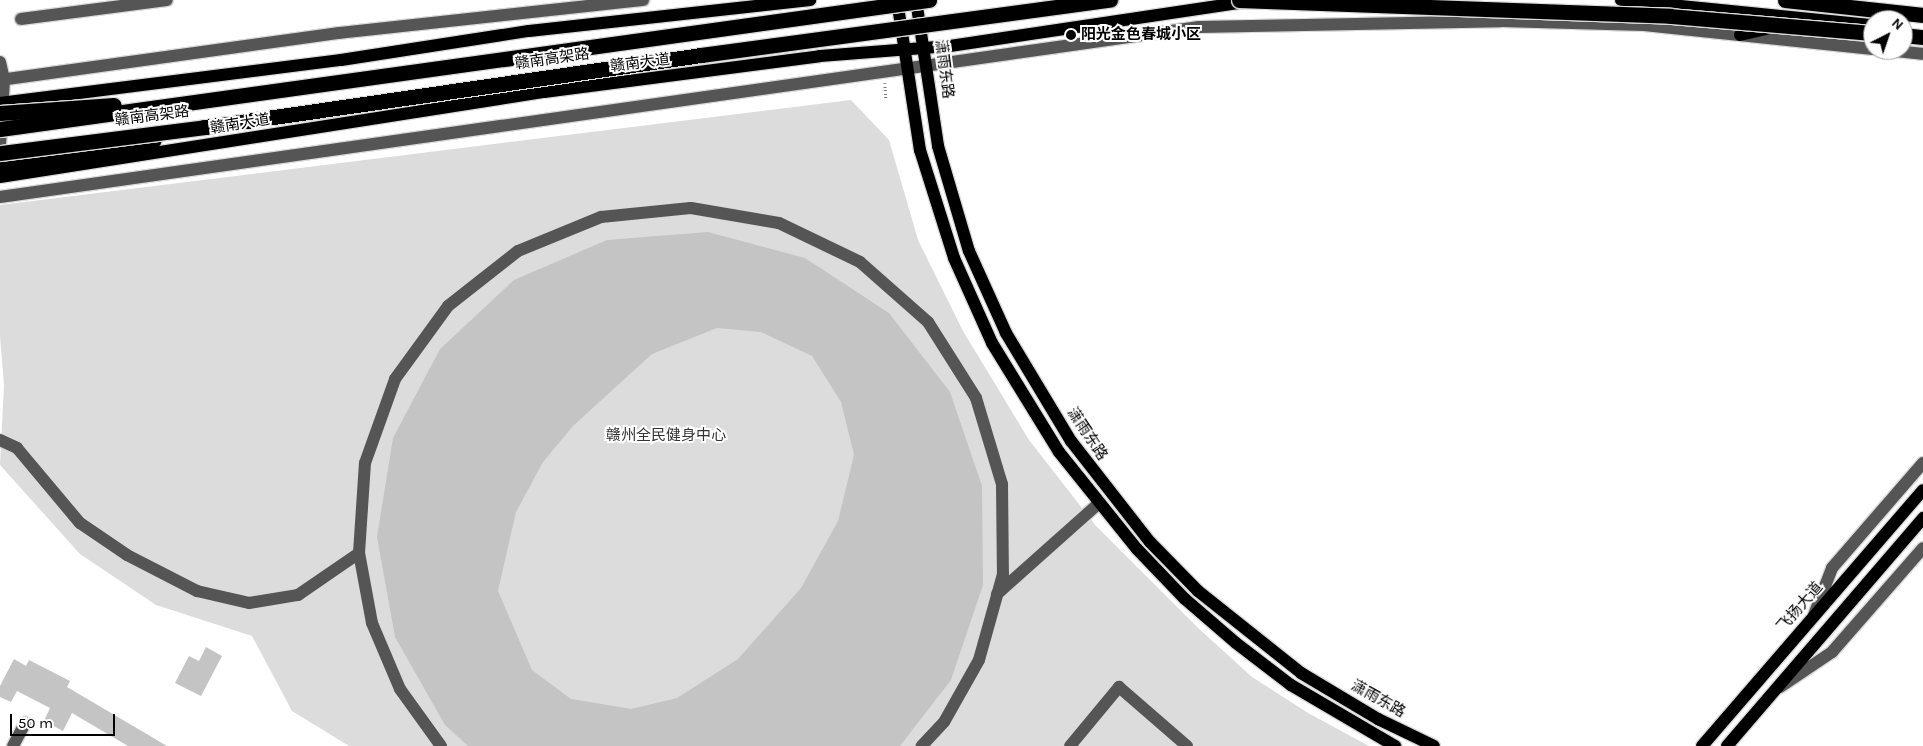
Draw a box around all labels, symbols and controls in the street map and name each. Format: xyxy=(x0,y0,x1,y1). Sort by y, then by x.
north arrow xyxy=(1863,10,1913,60)
text: N xyxy=(1888,14,1907,34)
place label: 阳光金色春城小区 xyxy=(1081,26,1201,44)
marker: 阳光金色春城小区 xyxy=(1065,29,1077,41)
street label: 潇雨东路 xyxy=(931,38,957,100)
street label: 赣南高架路 xyxy=(514,45,590,73)
street label: 赣南大道 xyxy=(609,50,671,76)
street label: 赣南高架路 xyxy=(114,102,190,130)
street label: 赣南大道 xyxy=(209,110,271,138)
street label: 潇雨东路 xyxy=(1063,404,1111,464)
park label: 赣州全民健身中心 xyxy=(606,427,726,445)
street label: 飞扬大道 xyxy=(1774,578,1826,636)
street label: 潇雨东路 xyxy=(1347,677,1409,721)
scale bar xyxy=(12,704,118,736)
text: 50 m xyxy=(18,714,53,732)

